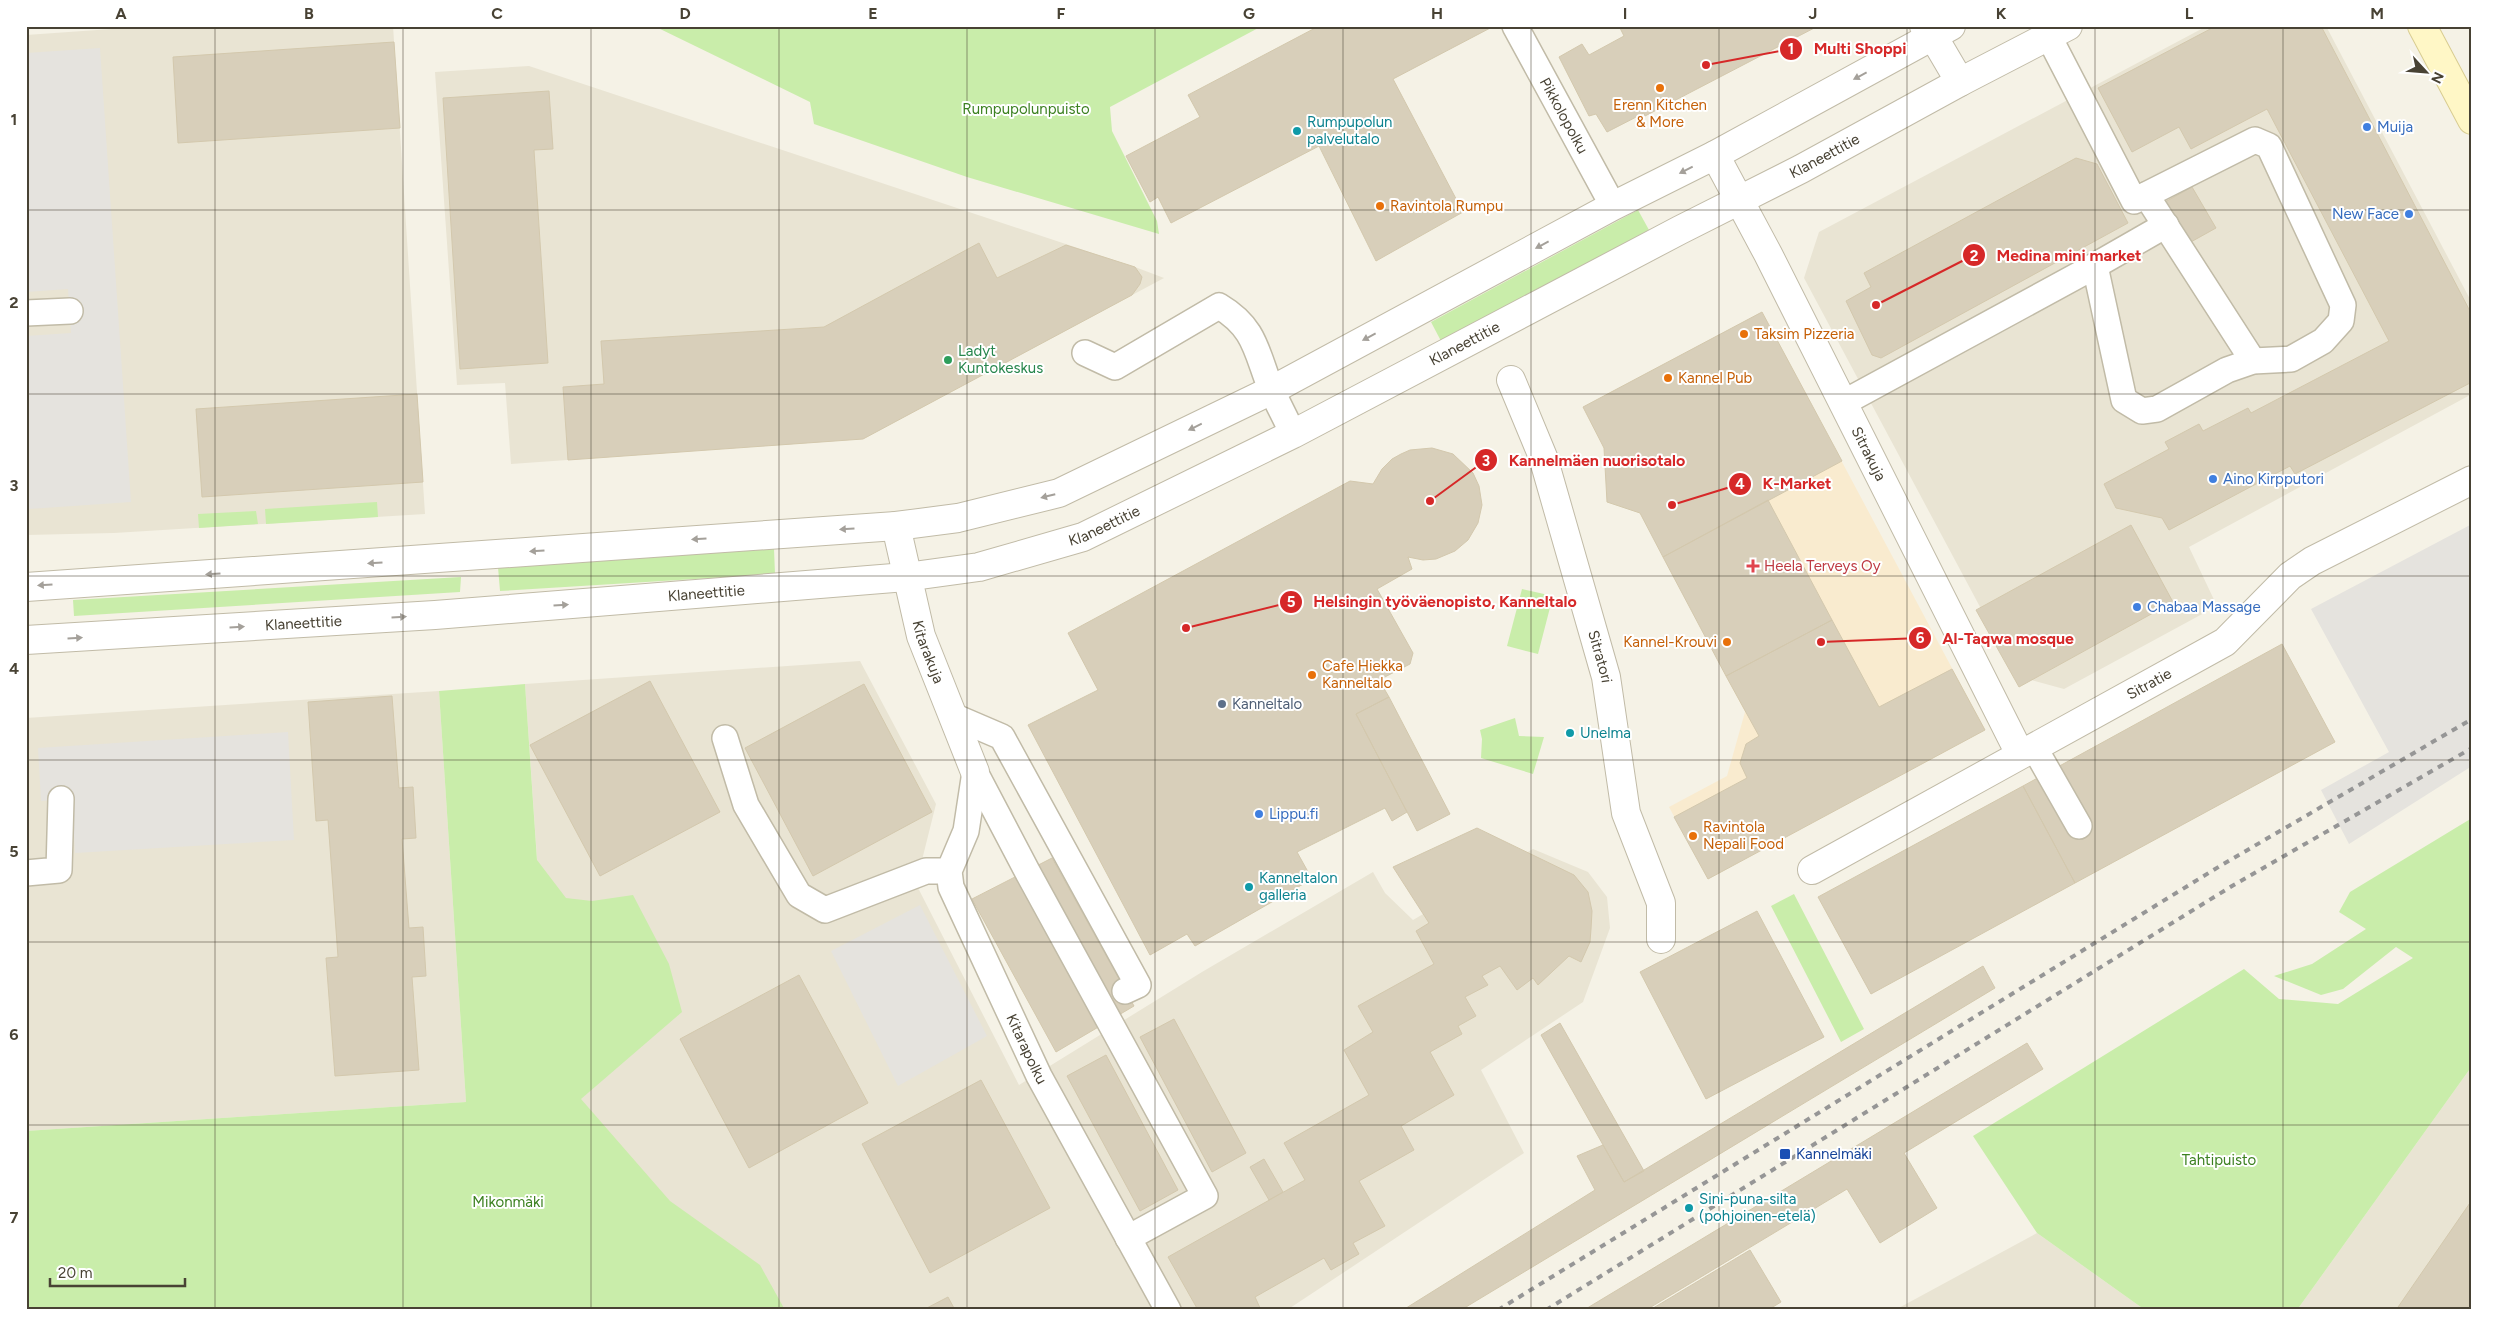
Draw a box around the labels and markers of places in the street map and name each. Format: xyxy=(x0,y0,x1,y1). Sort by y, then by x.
callout: Multi Shoppi xyxy=(1778,33,1916,64)
marker: Erenn Kitchen & More xyxy=(1654,82,1666,94)
place label: Erenn Kitchen & More xyxy=(1613,96,1707,131)
place label: Rumpupolun palvelutalo xyxy=(1307,113,1392,148)
place label: Muija xyxy=(2377,118,2413,136)
marker: Muija xyxy=(2361,121,2373,133)
marker: Rumpupolun palvelutalo xyxy=(1291,125,1303,137)
place label: Ravintola Rumpu xyxy=(1390,197,1503,215)
marker: Ravintola Rumpu xyxy=(1374,200,1386,212)
place label: New Face xyxy=(2332,205,2399,223)
marker: New Face xyxy=(2403,208,2415,220)
callout: Medina mini market xyxy=(1962,240,2152,271)
place label: Taksim Pizzeria xyxy=(1754,325,1855,343)
marker: Taksim Pizzeria xyxy=(1738,328,1750,340)
place label: Ladyt Kuntokeskus xyxy=(958,342,1043,377)
marker: Ladyt Kuntokeskus xyxy=(942,354,954,366)
place label: Kannel Pub xyxy=(1678,369,1753,387)
marker: Kannel Pub xyxy=(1662,372,1674,384)
callout: Kannelmäen nuorisotalo xyxy=(1474,445,1695,476)
callout: K-Market xyxy=(1727,468,1841,499)
place label: Aino Kirpputori xyxy=(2223,470,2324,488)
marker: Aino Kirpputori xyxy=(2207,473,2219,485)
place label: Heela Terveys Oy xyxy=(1764,557,1881,575)
marker: Heela Terveys Oy xyxy=(1746,559,1760,573)
callout: Helsingin työväenopisto, Kanneltalo xyxy=(1278,586,1587,617)
place label: Chabaa Massage xyxy=(2147,598,2261,616)
marker: Chabaa Massage xyxy=(2131,601,2143,613)
callout: Al-Taqwa mosque xyxy=(1908,623,2084,654)
place label: Kannel-Krouvi xyxy=(1623,633,1717,651)
marker: Kannel-Krouvi xyxy=(1721,636,1733,648)
place label: Cafe Hiekka Kanneltalo xyxy=(1322,657,1403,692)
marker: Cafe Hiekka Kanneltalo xyxy=(1306,669,1318,681)
place label: Kanneltalo xyxy=(1232,695,1302,713)
marker: Kanneltalo xyxy=(1216,698,1228,710)
place label: Unelma xyxy=(1580,724,1631,742)
marker: Unelma xyxy=(1564,727,1576,739)
place label: Lippu.fi xyxy=(1269,805,1319,823)
marker: Lippu.fi xyxy=(1253,808,1265,820)
place label: Ravintola Nepali Food xyxy=(1703,818,1784,853)
marker: Ravintola Nepali Food xyxy=(1687,830,1699,842)
place label: Kanneltalon galleria xyxy=(1259,869,1338,904)
marker: Kanneltalon galleria xyxy=(1243,881,1255,893)
place label: Kannelmäki xyxy=(1796,1145,1872,1163)
marker: Kannelmäki xyxy=(1778,1147,1792,1161)
place label: Sini-puna-silta (pohjoinen-etelä) xyxy=(1699,1190,1816,1225)
marker: Sini-puna-silta (pohjoinen-etelä) xyxy=(1683,1202,1695,1214)

